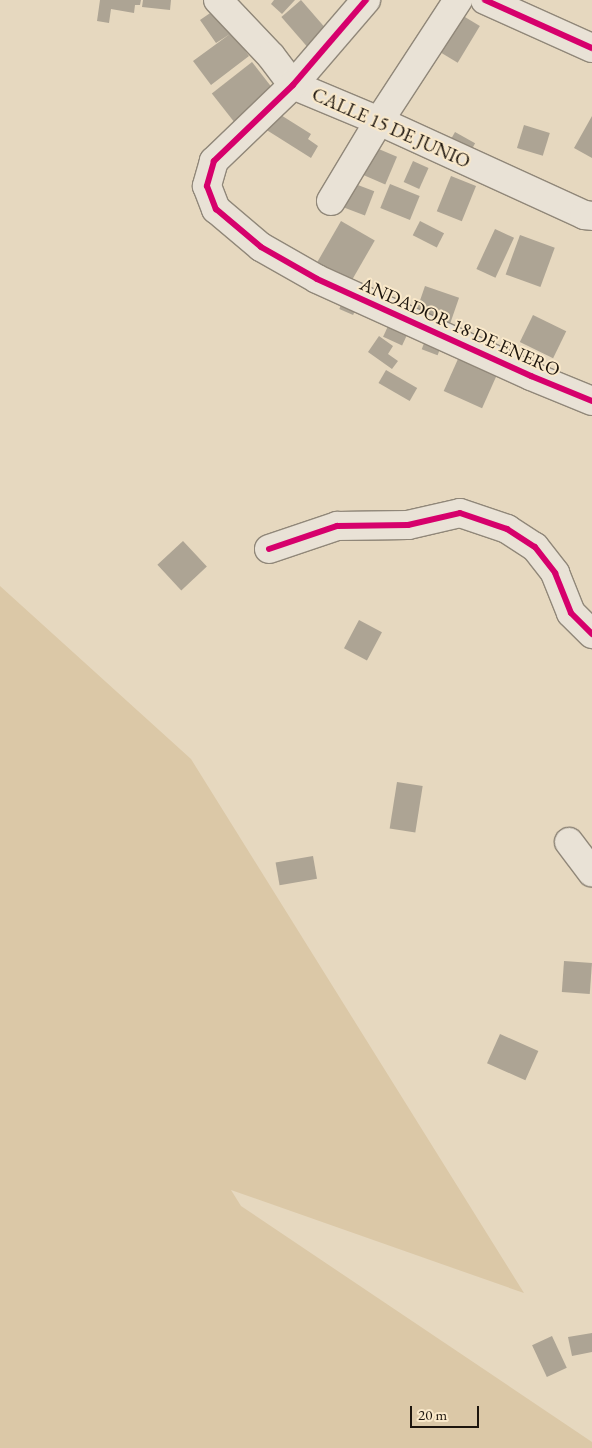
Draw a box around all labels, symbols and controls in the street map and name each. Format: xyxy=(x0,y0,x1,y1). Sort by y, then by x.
street label: CALLE 15 DE JUNIO xyxy=(308,83,474,173)
street label: ANDADOR 18 DE ENERO xyxy=(356,273,564,381)
scale bar xyxy=(412,1396,481,1428)
text: 20 m xyxy=(418,1405,447,1424)

